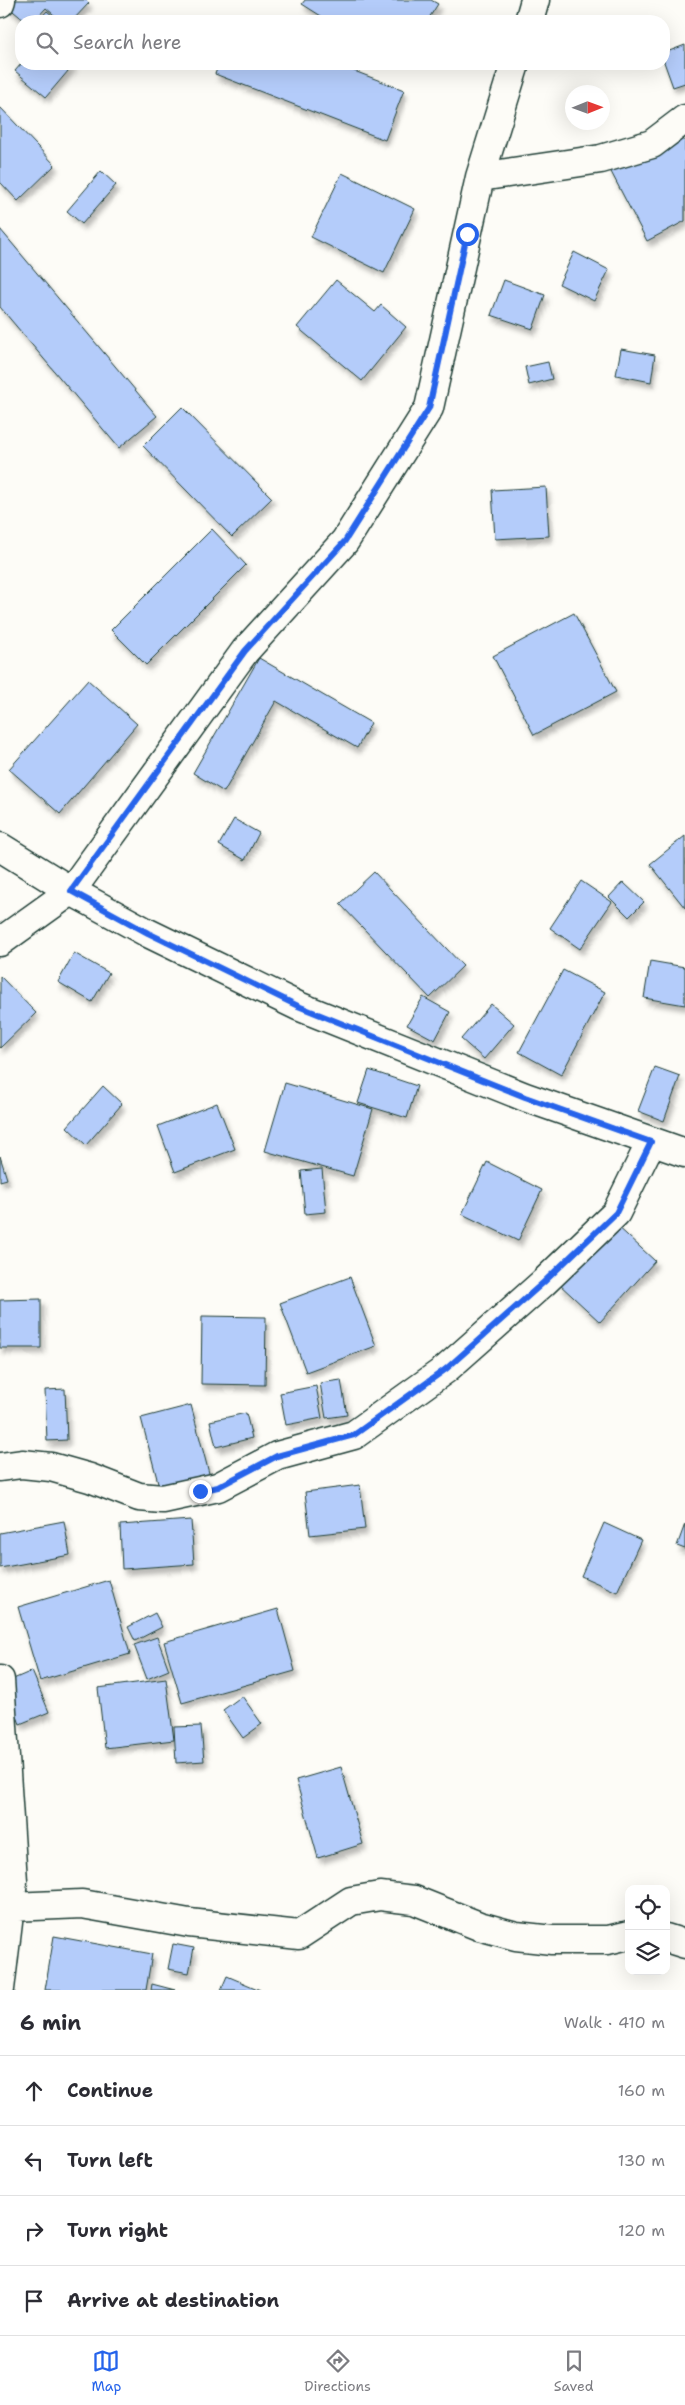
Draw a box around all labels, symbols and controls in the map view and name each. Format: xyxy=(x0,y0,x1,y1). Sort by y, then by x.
search box xyxy=(15,15,670,70)
icon: search xyxy=(33,29,61,57)
text: Search here xyxy=(73,30,182,55)
north arrow xyxy=(565,85,610,130)
route start xyxy=(456,223,479,246)
route end xyxy=(189,1480,212,1503)
map controls xyxy=(625,1885,670,1975)
button: locate xyxy=(625,1885,670,1930)
button: layers xyxy=(625,1930,670,1975)
text: 6 min xyxy=(20,2009,81,2037)
text: Walk · 410 m xyxy=(564,2012,665,2033)
icon: ahead xyxy=(20,2077,48,2105)
text: Continue xyxy=(67,2078,153,2103)
text: 160 m xyxy=(618,2080,665,2101)
icon: left xyxy=(20,2147,48,2175)
text: Turn left xyxy=(67,2148,153,2173)
text: 130 m xyxy=(618,2150,665,2171)
icon: right xyxy=(20,2217,48,2245)
text: Turn right xyxy=(67,2218,168,2243)
text: 120 m xyxy=(618,2220,665,2241)
icon: arrive xyxy=(20,2287,48,2315)
text: Arrive at destination xyxy=(67,2288,279,2313)
tab: Map xyxy=(91,2347,121,2395)
tab: Directions xyxy=(304,2347,371,2395)
tab: Saved xyxy=(554,2347,594,2395)

